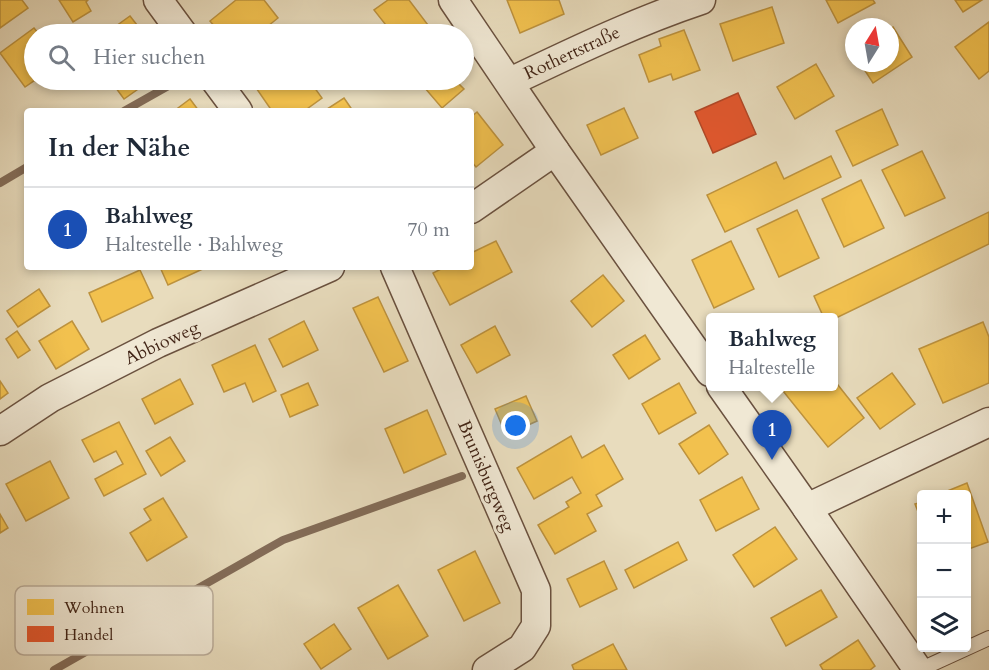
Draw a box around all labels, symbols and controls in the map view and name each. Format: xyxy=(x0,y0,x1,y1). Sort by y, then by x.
north arrow xyxy=(845,18,899,72)
street label: Rothertstraße xyxy=(520,20,624,86)
search box xyxy=(24,24,474,90)
icon: search xyxy=(45,41,78,74)
text: Hier suchen xyxy=(93,42,206,72)
text: In der Nähe xyxy=(48,130,190,165)
text: Bahlweg xyxy=(105,201,193,231)
text: 1 xyxy=(62,216,73,243)
text: 70 m xyxy=(407,216,450,243)
text: Haltestelle · Bahlweg xyxy=(105,231,283,258)
popup xyxy=(706,313,838,391)
street label: Abbioweg xyxy=(121,314,204,371)
text: Bahlweg xyxy=(728,324,816,354)
text: Haltestelle xyxy=(728,354,815,381)
pin: 1 xyxy=(752,410,792,460)
your location xyxy=(501,411,530,440)
street label: Brunisburgweg xyxy=(451,416,521,536)
map controls xyxy=(917,490,971,652)
button: + xyxy=(917,490,971,544)
button: − xyxy=(917,544,971,598)
legend xyxy=(15,586,213,655)
text: Wohnen xyxy=(63,597,125,619)
button: layers xyxy=(917,598,971,652)
text: Handel xyxy=(64,624,113,646)

